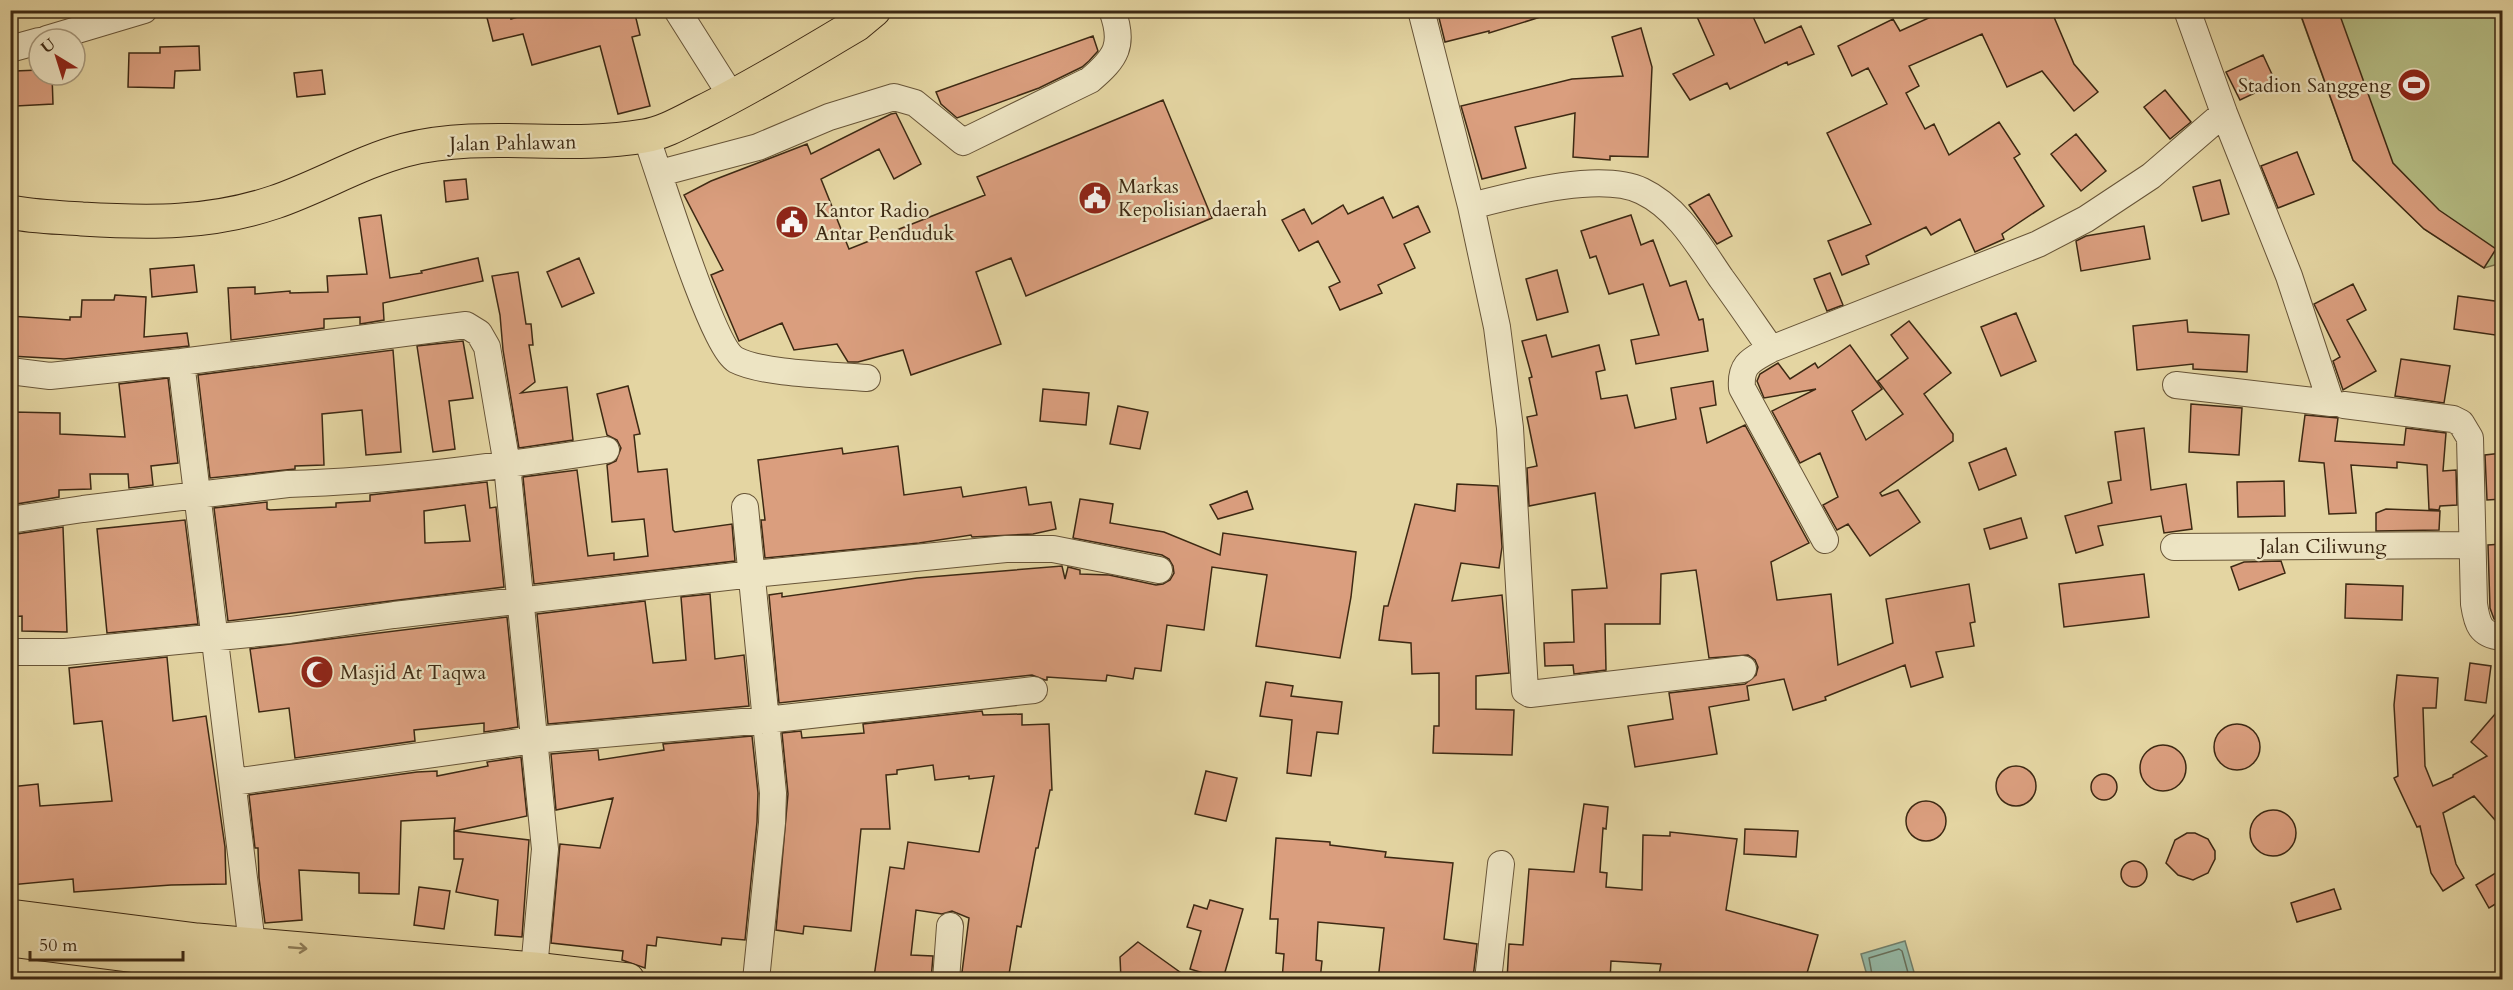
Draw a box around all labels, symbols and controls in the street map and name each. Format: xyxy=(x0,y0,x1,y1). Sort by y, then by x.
north arrow xyxy=(27,27,87,87)
text: U xyxy=(36,33,60,59)
sports icon: Stadion Sanggeng xyxy=(2396,67,2432,103)
place label: Stadion Sanggeng xyxy=(2238,72,2392,99)
street label: Jalan Pahlawan xyxy=(446,128,577,158)
place label: Markas Kepolisian daerah xyxy=(1118,173,1267,223)
public building icon: Markas Kepolisian daerah xyxy=(1077,180,1113,216)
place label: Kantor Radio Antar Penduduk xyxy=(815,197,955,247)
public building icon: Kantor Radio Antar Penduduk xyxy=(774,204,810,240)
street label: Jalan Ciliwung xyxy=(2256,533,2387,560)
mosque icon: Masjid At Taqwa xyxy=(299,654,335,690)
place label: Masjid At Taqwa xyxy=(340,659,486,686)
scale bar xyxy=(30,924,183,962)
text: 50 m xyxy=(39,933,78,958)
one-way arrow xyxy=(288,943,308,954)

